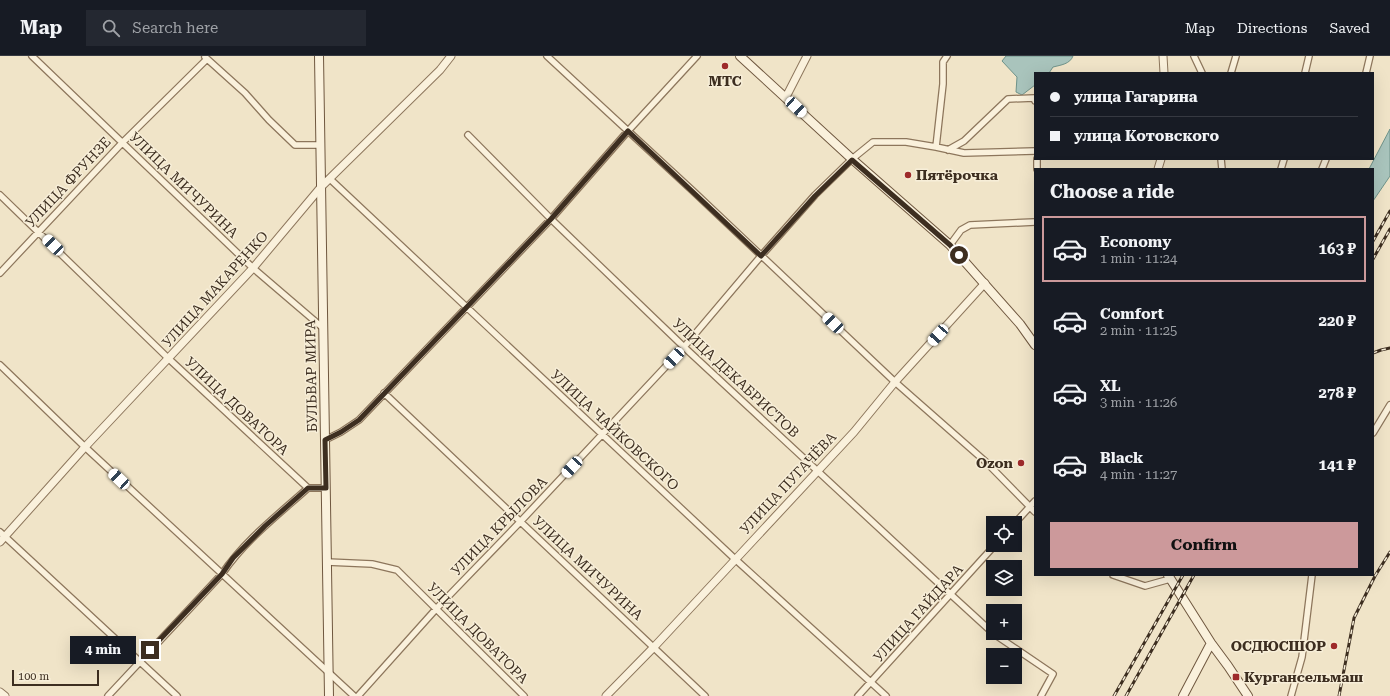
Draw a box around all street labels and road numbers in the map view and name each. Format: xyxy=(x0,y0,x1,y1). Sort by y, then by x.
street label: УЛИЦА МИЧУРИНА xyxy=(126,129,242,241)
street label: УЛИЦА ФРУНЗЕ xyxy=(22,134,114,230)
street label: УЛИЦА МАКАРЕНКО xyxy=(159,228,271,350)
street label: УЛИЦА ДЕКАБРИСТОВ xyxy=(670,315,802,441)
street label: БУЛЬВАР МИРА xyxy=(302,319,320,432)
street label: УЛИЦА ДОВАТОРА xyxy=(182,354,292,458)
street label: УЛИЦА ЧАЙКОВСКОГО xyxy=(548,366,682,494)
street label: УЛИЦА ПУГАЧЁВА xyxy=(737,429,839,537)
street label: УЛИЦА КРЫЛОВА xyxy=(448,473,550,579)
street label: УЛИЦА МИЧУРИНА xyxy=(530,513,647,623)
street label: УЛИЦА ГАЙДАРА xyxy=(870,561,966,665)
street label: УЛИЦА ДОВАТОРА xyxy=(424,579,532,687)

